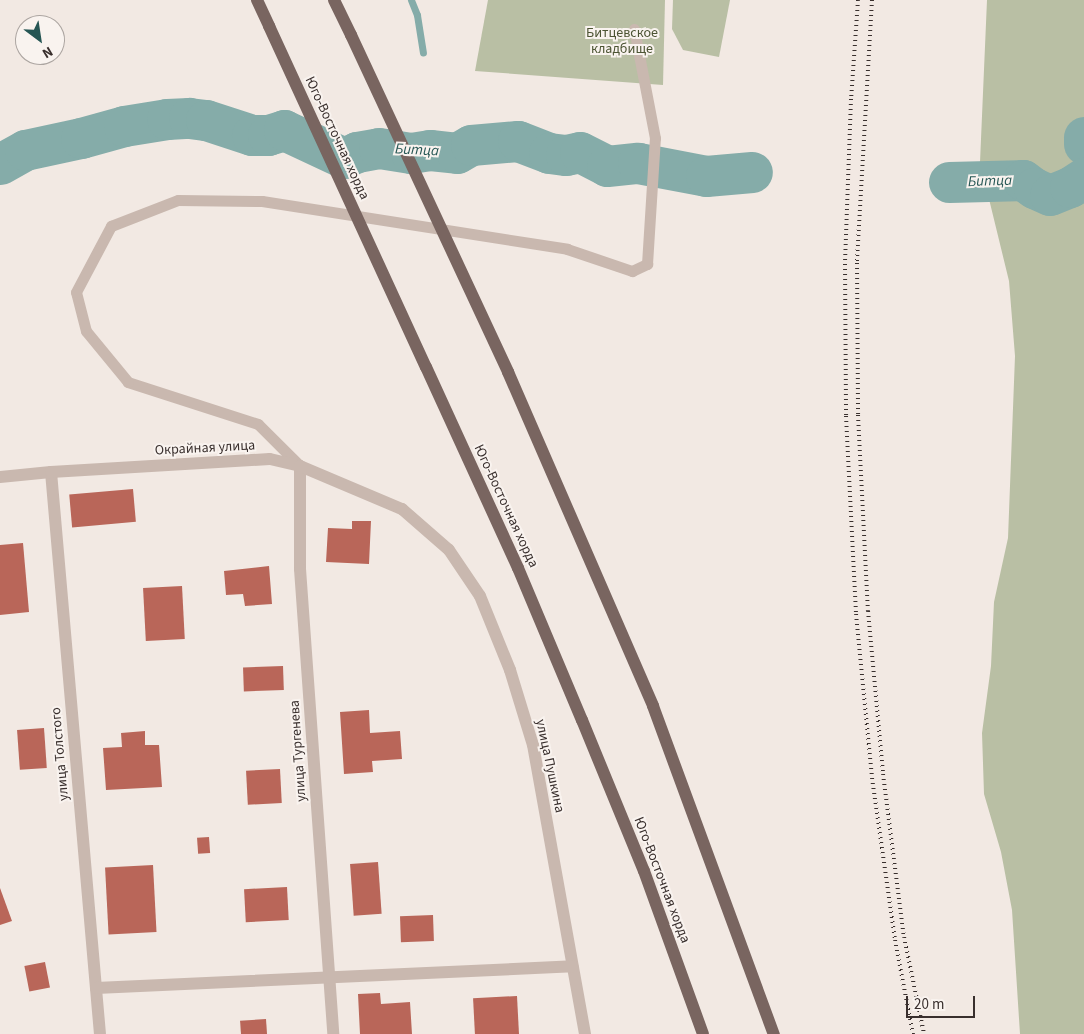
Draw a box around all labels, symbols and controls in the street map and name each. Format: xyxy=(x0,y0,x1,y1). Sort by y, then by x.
north arrow xyxy=(15,15,65,65)
park label: Битцевское кладбище xyxy=(586,25,658,58)
text: N xyxy=(38,41,56,63)
street label: Юго-Восточная хорда xyxy=(301,74,373,202)
water label: Битца xyxy=(394,140,440,160)
water label: Битца xyxy=(968,171,1012,191)
street label: Окрайная улица xyxy=(154,437,256,459)
street label: Юго-Восточная хорда xyxy=(470,442,542,570)
street label: улица Тургенева xyxy=(286,700,310,802)
street label: улица Толстого xyxy=(48,706,72,802)
street label: улица Пушкина xyxy=(532,718,568,814)
street label: Юго-Восточная хорда xyxy=(630,815,694,945)
scale bar xyxy=(909,986,978,1018)
text: 20 m xyxy=(914,994,944,1015)

